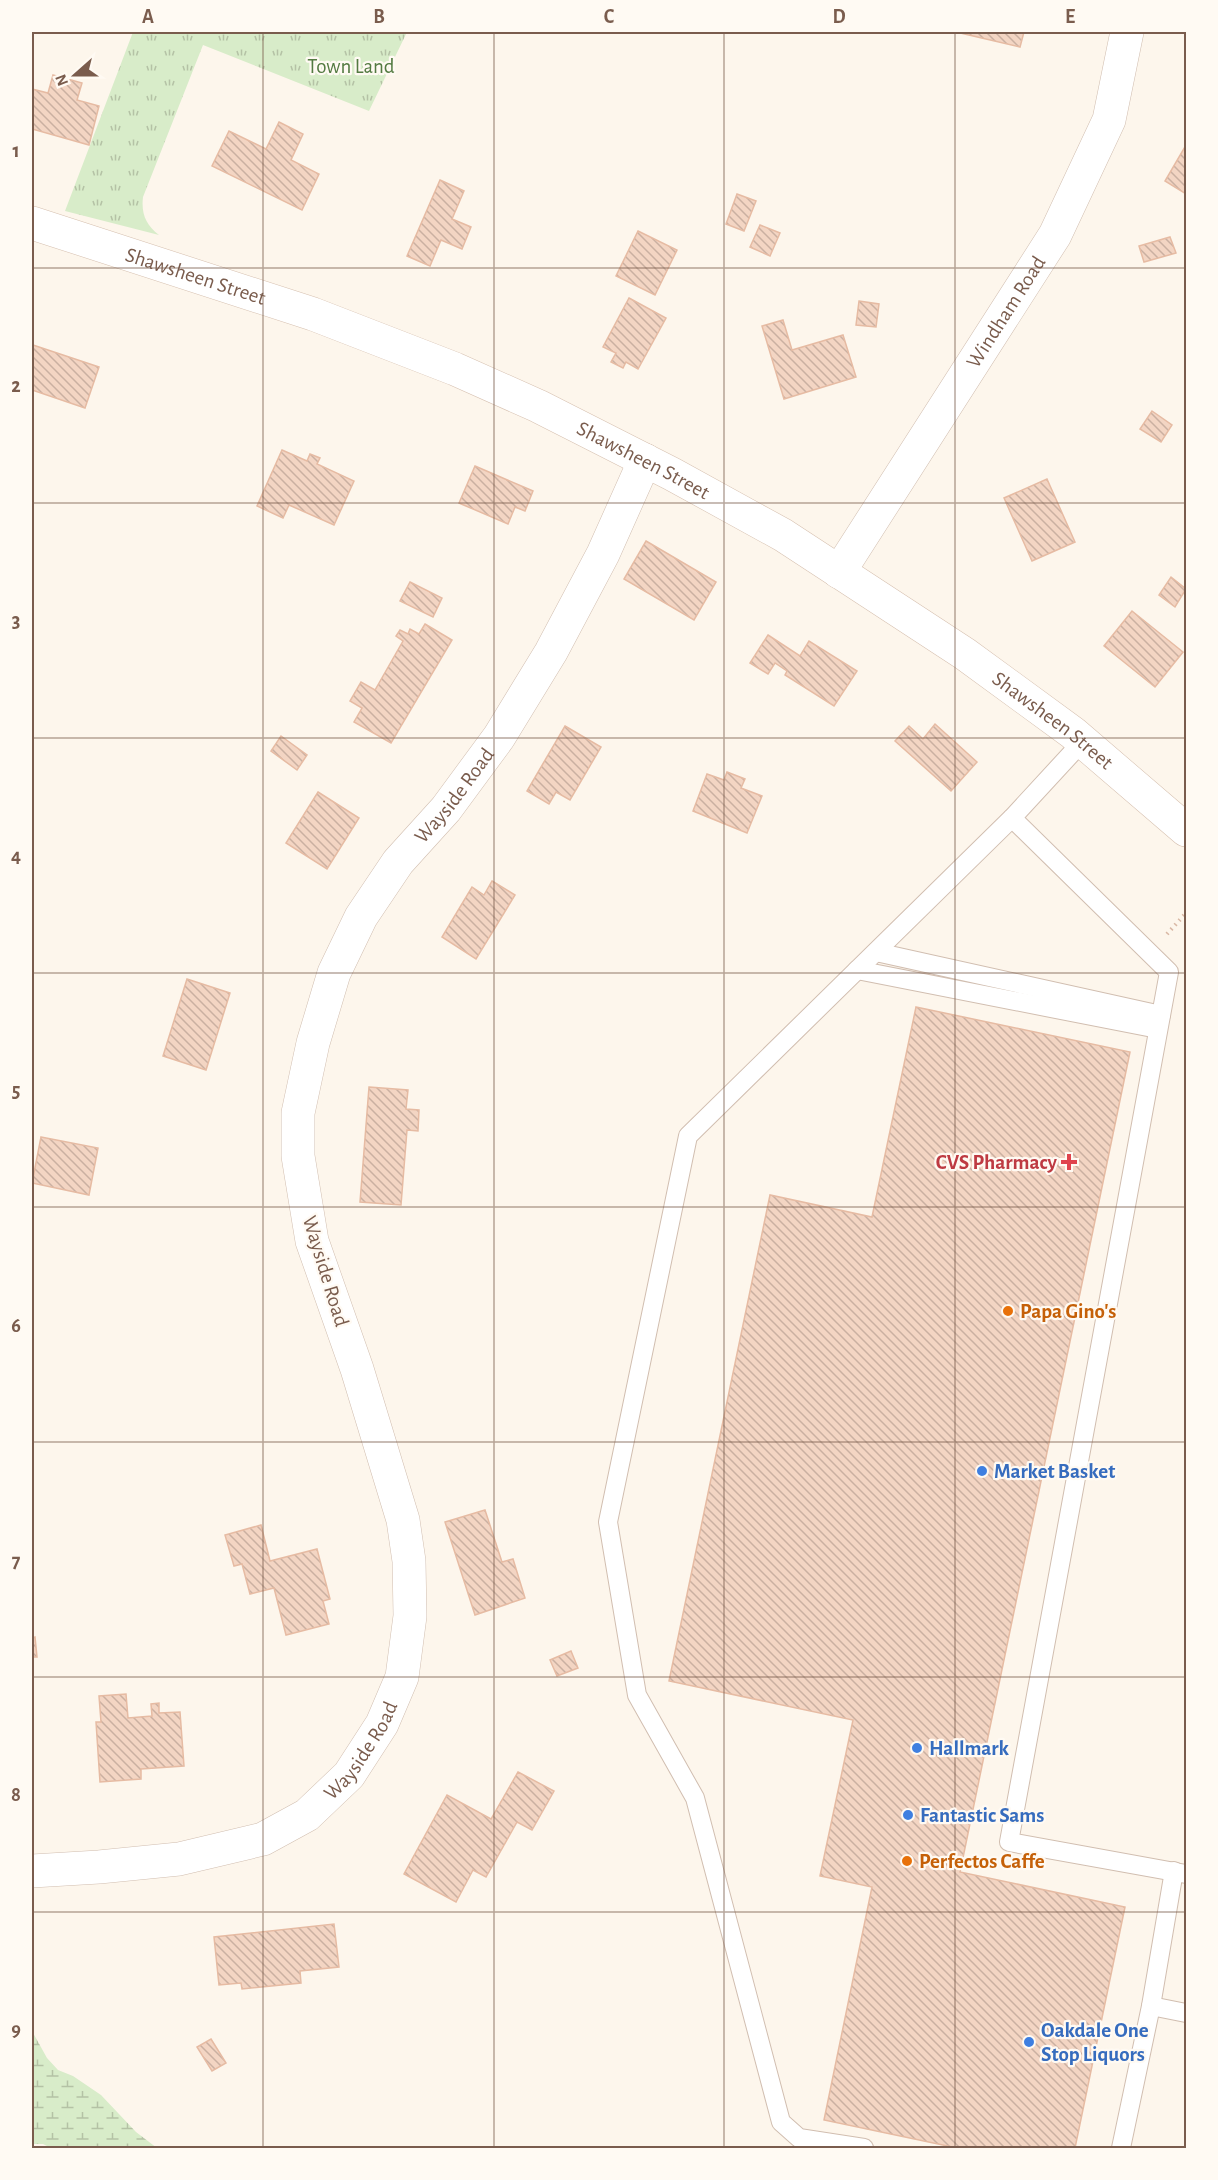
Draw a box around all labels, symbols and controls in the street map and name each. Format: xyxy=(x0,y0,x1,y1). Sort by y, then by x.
text: A xyxy=(142,7,154,27)
text: B xyxy=(373,7,385,27)
text: C xyxy=(604,7,615,27)
text: D xyxy=(832,7,846,27)
text: E xyxy=(1065,7,1075,27)
north arrow xyxy=(45,45,105,105)
park label: Town Land xyxy=(307,56,395,77)
text: N xyxy=(52,72,71,88)
text: 1 xyxy=(12,141,20,161)
street label: Shawsheen Street xyxy=(123,244,268,309)
street label: Windham Road xyxy=(963,252,1050,372)
text: 2 xyxy=(11,376,21,396)
street label: Shawsheen Street xyxy=(574,418,713,504)
text: 3 xyxy=(12,611,20,631)
street label: Shawsheen Street xyxy=(988,668,1117,774)
street label: Wayside Road xyxy=(411,744,498,847)
text: 4 xyxy=(11,846,21,866)
text: 5 xyxy=(12,1081,20,1101)
place label: CVS Pharmacy xyxy=(936,1152,1058,1173)
marker: CVS Pharmacy xyxy=(1062,1155,1076,1169)
street label: Wayside Road xyxy=(299,1213,352,1329)
place label: Papa Gino's xyxy=(1020,1301,1116,1322)
marker: Papa Gino's xyxy=(1001,1304,1015,1318)
text: 6 xyxy=(11,1316,21,1336)
place label: Market Basket xyxy=(994,1461,1115,1482)
marker: Market Basket xyxy=(975,1464,989,1478)
text: 7 xyxy=(12,1551,21,1571)
street label: Wayside Road xyxy=(320,1698,401,1804)
place label: Hallmark xyxy=(929,1738,1009,1759)
marker: Hallmark xyxy=(910,1741,924,1755)
text: 8 xyxy=(11,1785,21,1805)
place label: Fantastic Sams xyxy=(920,1805,1044,1826)
marker: Fantastic Sams xyxy=(901,1808,915,1822)
place label: Perfectos Caffe xyxy=(919,1851,1045,1872)
marker: Perfectos Caffe xyxy=(900,1854,914,1868)
text: 9 xyxy=(11,2020,21,2040)
place label: Oakdale One Stop Liquors xyxy=(1041,2020,1149,2065)
marker: Oakdale One Stop Liquors xyxy=(1022,2035,1036,2049)

